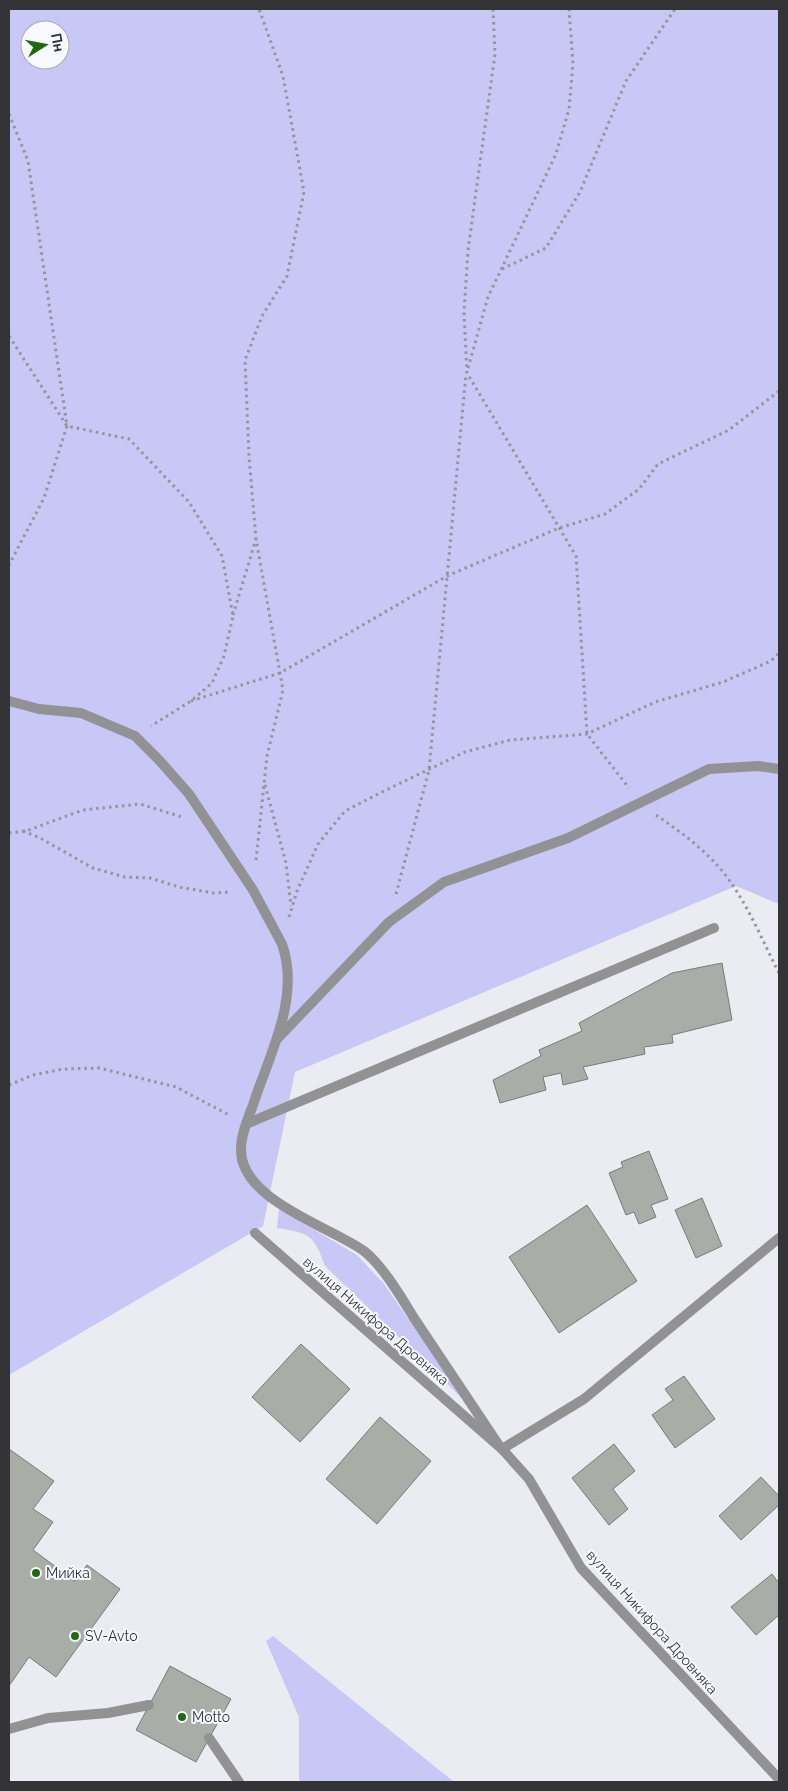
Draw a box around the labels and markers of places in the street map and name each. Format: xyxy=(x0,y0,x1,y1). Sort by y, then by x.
place label: Мийка xyxy=(46,1565,90,1581)
marker: Мийка xyxy=(30,1567,42,1579)
place label: SV-Avto xyxy=(85,1628,137,1644)
marker: SV-Avto xyxy=(69,1630,81,1642)
place label: Motto xyxy=(192,1709,230,1725)
marker: Motto xyxy=(176,1711,188,1723)

